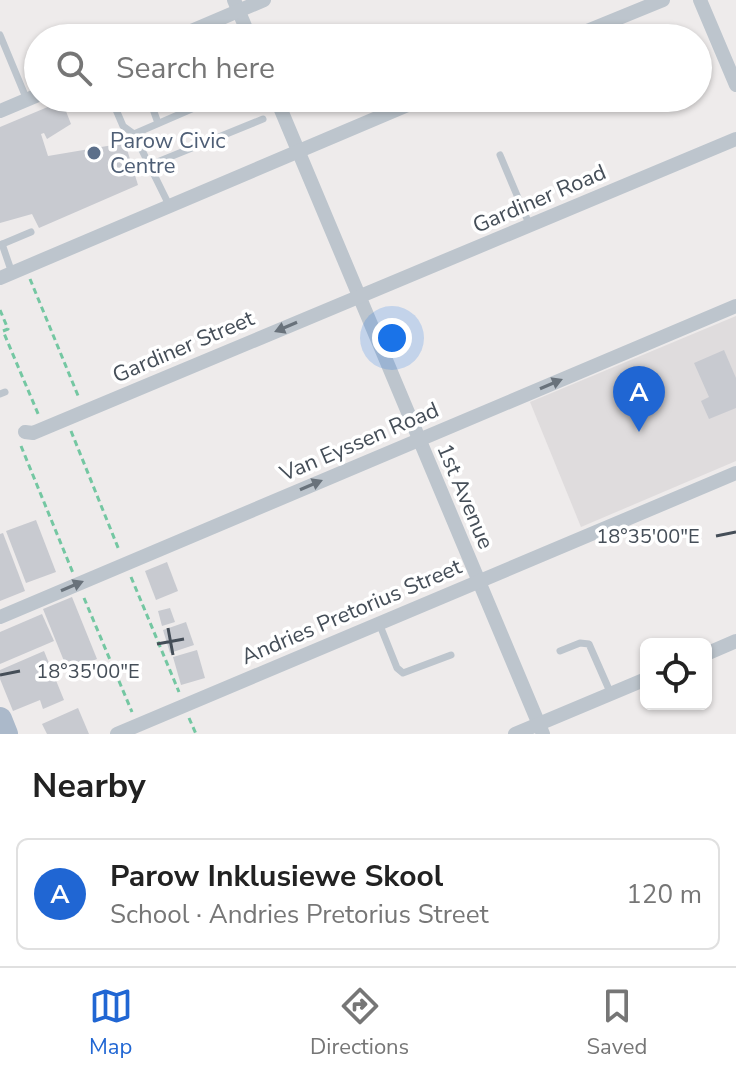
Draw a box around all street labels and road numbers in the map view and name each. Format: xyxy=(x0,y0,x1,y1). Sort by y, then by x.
street label: Gardiner Road xyxy=(468,157,611,241)
street label: Gardiner Street xyxy=(108,303,259,390)
street label: Van Eyssen Road xyxy=(275,395,443,489)
street label: 1st Avenue xyxy=(429,439,501,554)
street label: Andries Pretorius Street xyxy=(237,552,467,672)

